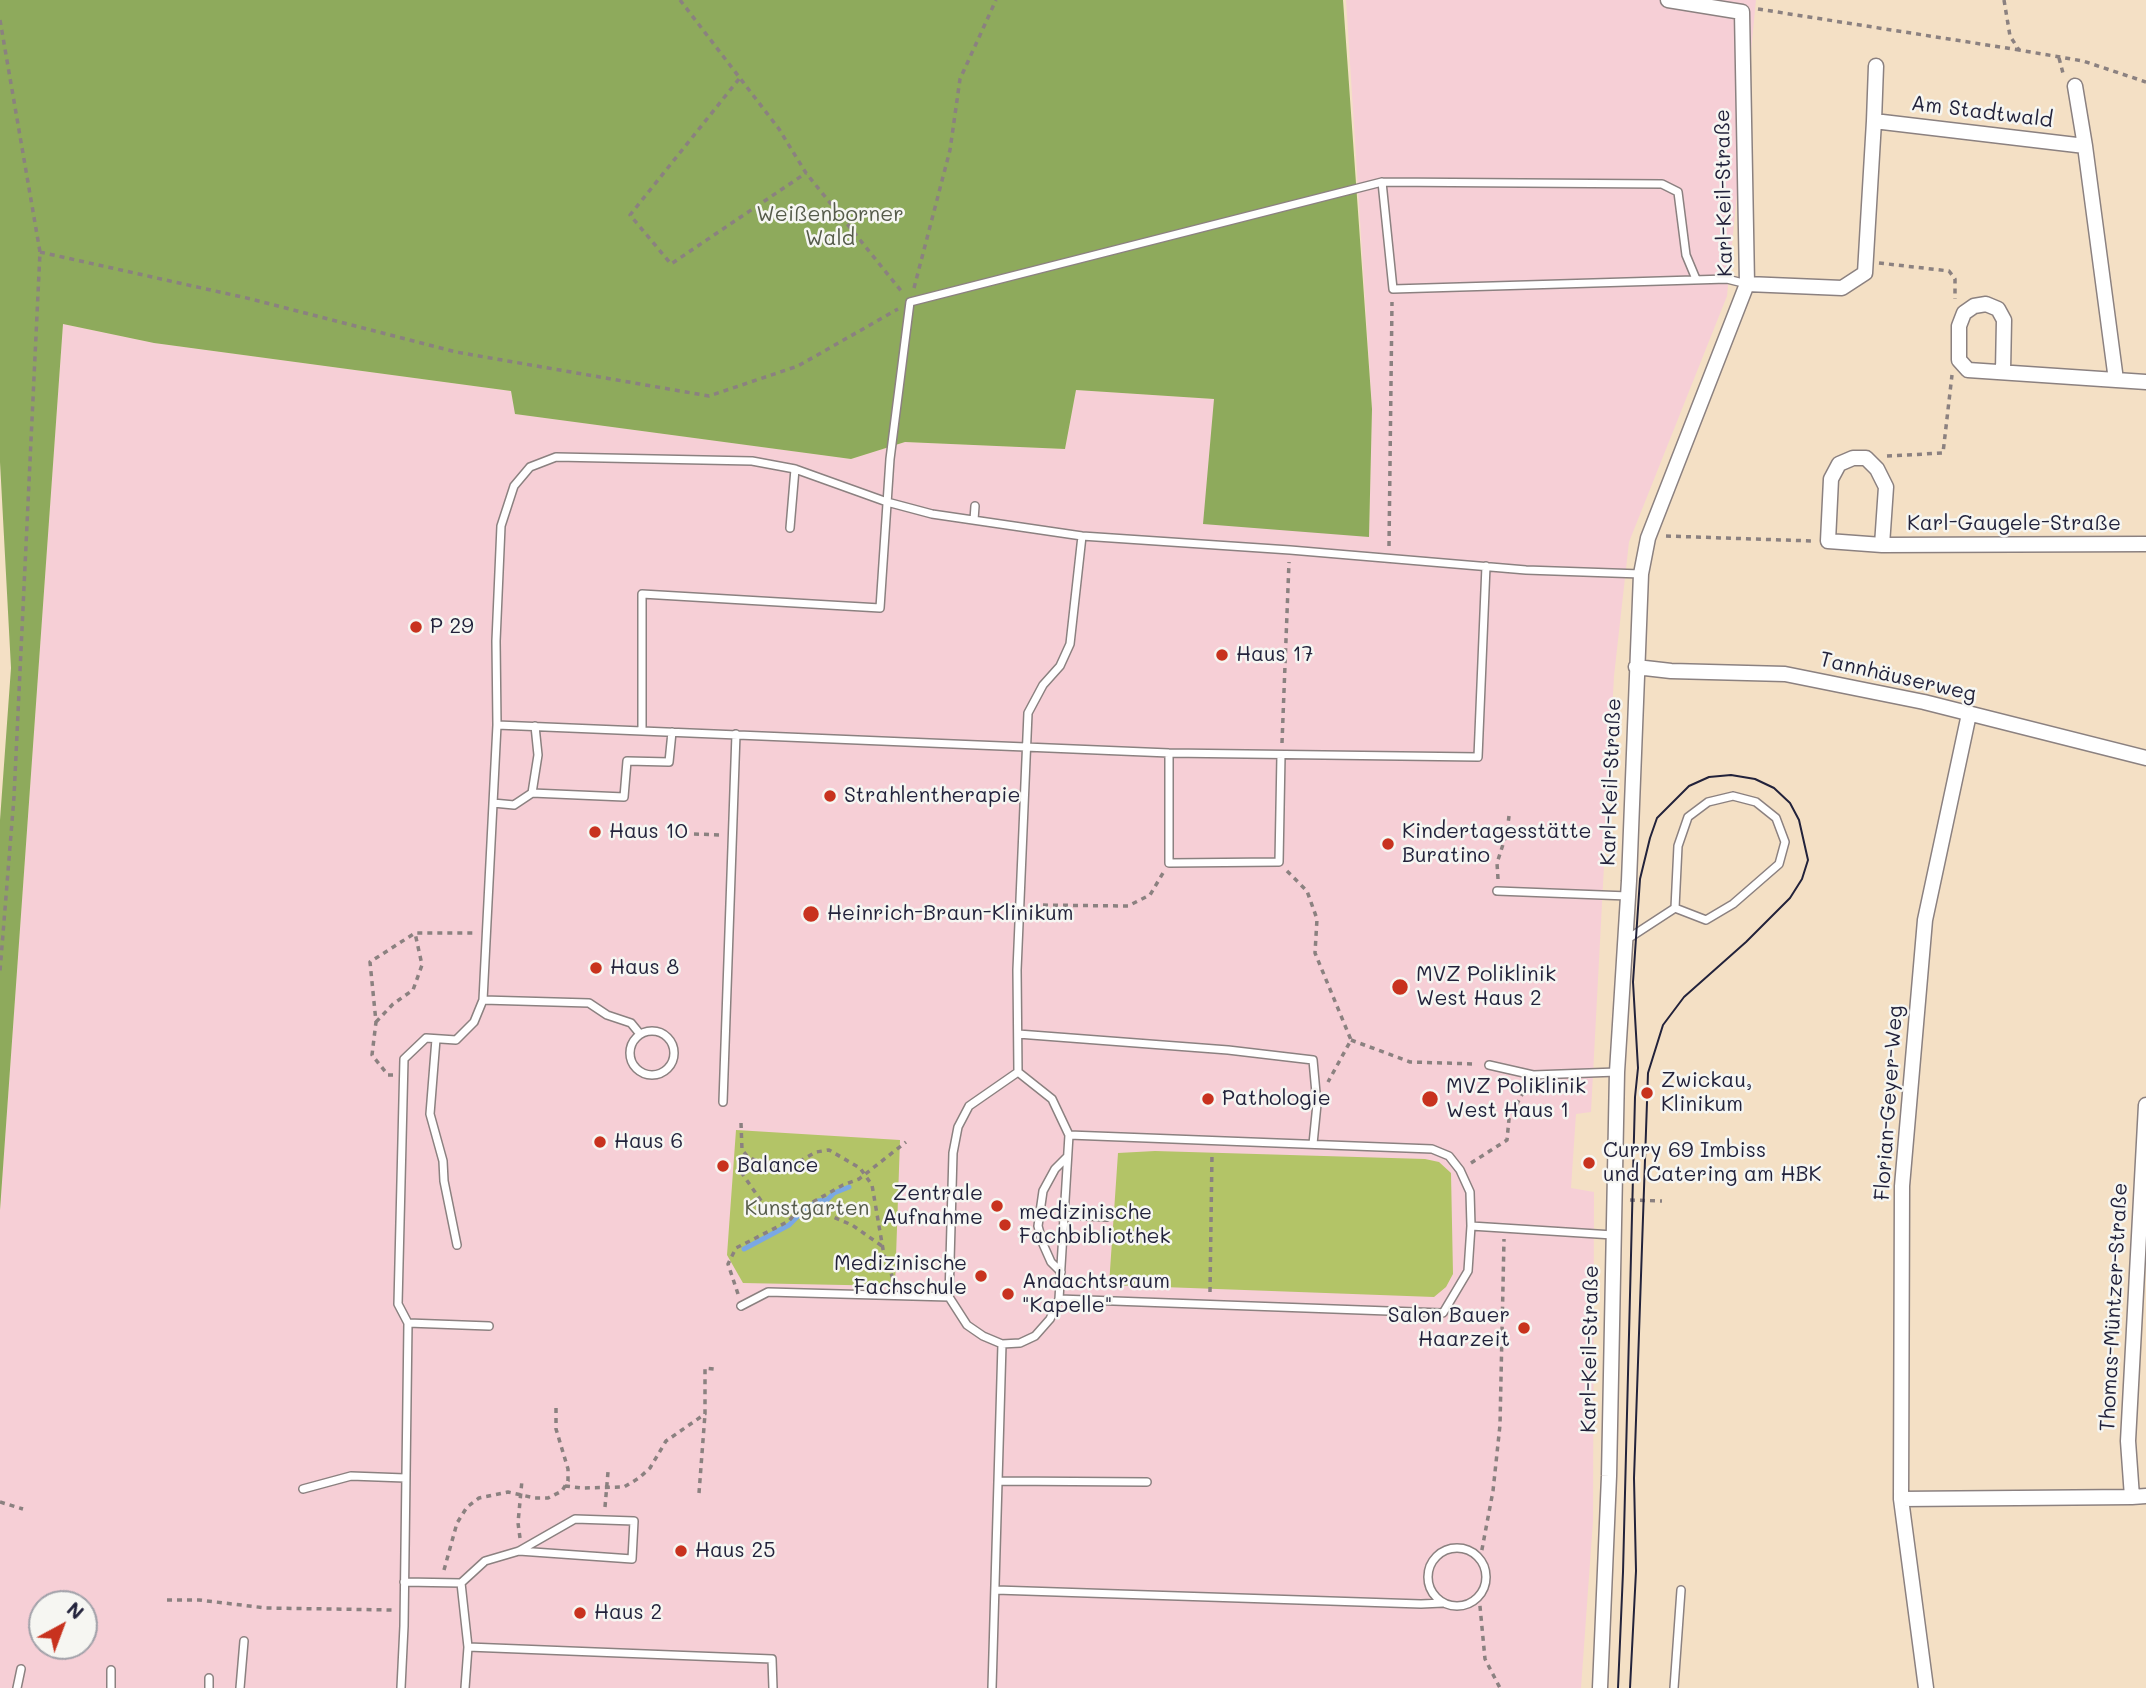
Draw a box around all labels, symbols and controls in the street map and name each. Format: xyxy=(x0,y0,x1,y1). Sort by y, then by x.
street label: Am Stadtwald xyxy=(1910,91,2054,133)
street label: Karl-Keil-Straße xyxy=(1710,109,1738,277)
park label: Weißenborner Wald xyxy=(756,202,904,252)
street label: Karl-Gaugele-Straße xyxy=(1907,511,2121,537)
place label: P 29 xyxy=(430,614,474,640)
marker: P 29 xyxy=(408,619,424,635)
place label: Haus 17 xyxy=(1236,642,1314,668)
marker: Haus 17 xyxy=(1214,647,1230,663)
street label: Tannhäuserweg xyxy=(1817,647,1979,707)
street label: Karl-Keil-Straße xyxy=(1595,698,1627,866)
place label: Strahlentherapie xyxy=(844,783,1021,809)
marker: Strahlentherapie xyxy=(822,788,838,804)
place label: Haus 10 xyxy=(609,819,688,845)
place label: Kindertagesstätte Buratino xyxy=(1402,819,1591,869)
marker: Haus 10 xyxy=(587,824,603,840)
marker: Kindertagesstätte Buratino xyxy=(1380,836,1396,852)
place label: Heinrich-Braun-Klinikum xyxy=(827,901,1074,927)
marker: Heinrich-Braun-Klinikum xyxy=(801,904,821,924)
place label: Haus 8 xyxy=(610,955,679,981)
marker: Haus 8 xyxy=(588,960,604,976)
place label: MVZ Poliklinik West Haus 2 xyxy=(1416,962,1556,1012)
marker: MVZ Poliklinik West Haus 2 xyxy=(1390,977,1410,997)
street label: Florian-Geyer-Weg xyxy=(1870,1005,1908,1201)
place label: Zwickau, Klinikum xyxy=(1661,1068,1752,1118)
place label: MVZ Poliklinik West Haus 1 xyxy=(1446,1074,1586,1124)
marker: Zwickau, Klinikum xyxy=(1639,1085,1655,1101)
place label: Pathologie xyxy=(1222,1086,1331,1112)
marker: MVZ Poliklinik West Haus 1 xyxy=(1420,1089,1440,1109)
marker: Pathologie xyxy=(1200,1091,1216,1107)
place label: Haus 6 xyxy=(614,1129,683,1155)
marker: Haus 6 xyxy=(592,1134,608,1150)
place label: Curry 69 Imbiss und Catering am HBK xyxy=(1603,1138,1821,1188)
place label: Balance xyxy=(737,1153,818,1179)
marker: Curry 69 Imbiss und Catering am HBK xyxy=(1581,1155,1597,1171)
marker: Balance xyxy=(715,1158,731,1174)
place label: Zentrale Aufnahme xyxy=(883,1181,983,1231)
street label: Thomas-Müntzer-Straße xyxy=(2095,1182,2133,1432)
park label: Kunstgarten xyxy=(745,1196,869,1222)
marker: Zentrale Aufnahme xyxy=(989,1198,1005,1214)
place label: medizinische Fachbibliothek xyxy=(1019,1200,1171,1250)
marker: medizinische Fachbibliothek xyxy=(997,1217,1013,1233)
place label: Medizinische Fachschule xyxy=(834,1251,967,1301)
street label: Karl-Keil-Straße xyxy=(1576,1265,1604,1433)
marker: Medizinische Fachschule xyxy=(973,1268,989,1284)
place label: Andachtsraum "Kapelle" xyxy=(1022,1269,1170,1319)
marker: Andachtsraum "Kapelle" xyxy=(1000,1286,1016,1302)
place label: Salon Bauer Haarzeit xyxy=(1388,1303,1510,1353)
marker: Salon Bauer Haarzeit xyxy=(1516,1320,1532,1336)
place label: Haus 25 xyxy=(695,1538,775,1564)
marker: Haus 25 xyxy=(673,1543,689,1559)
north arrow xyxy=(28,1590,98,1660)
text: N xyxy=(62,1596,89,1624)
place label: Haus 2 xyxy=(594,1600,662,1626)
marker: Haus 2 xyxy=(572,1605,588,1621)

